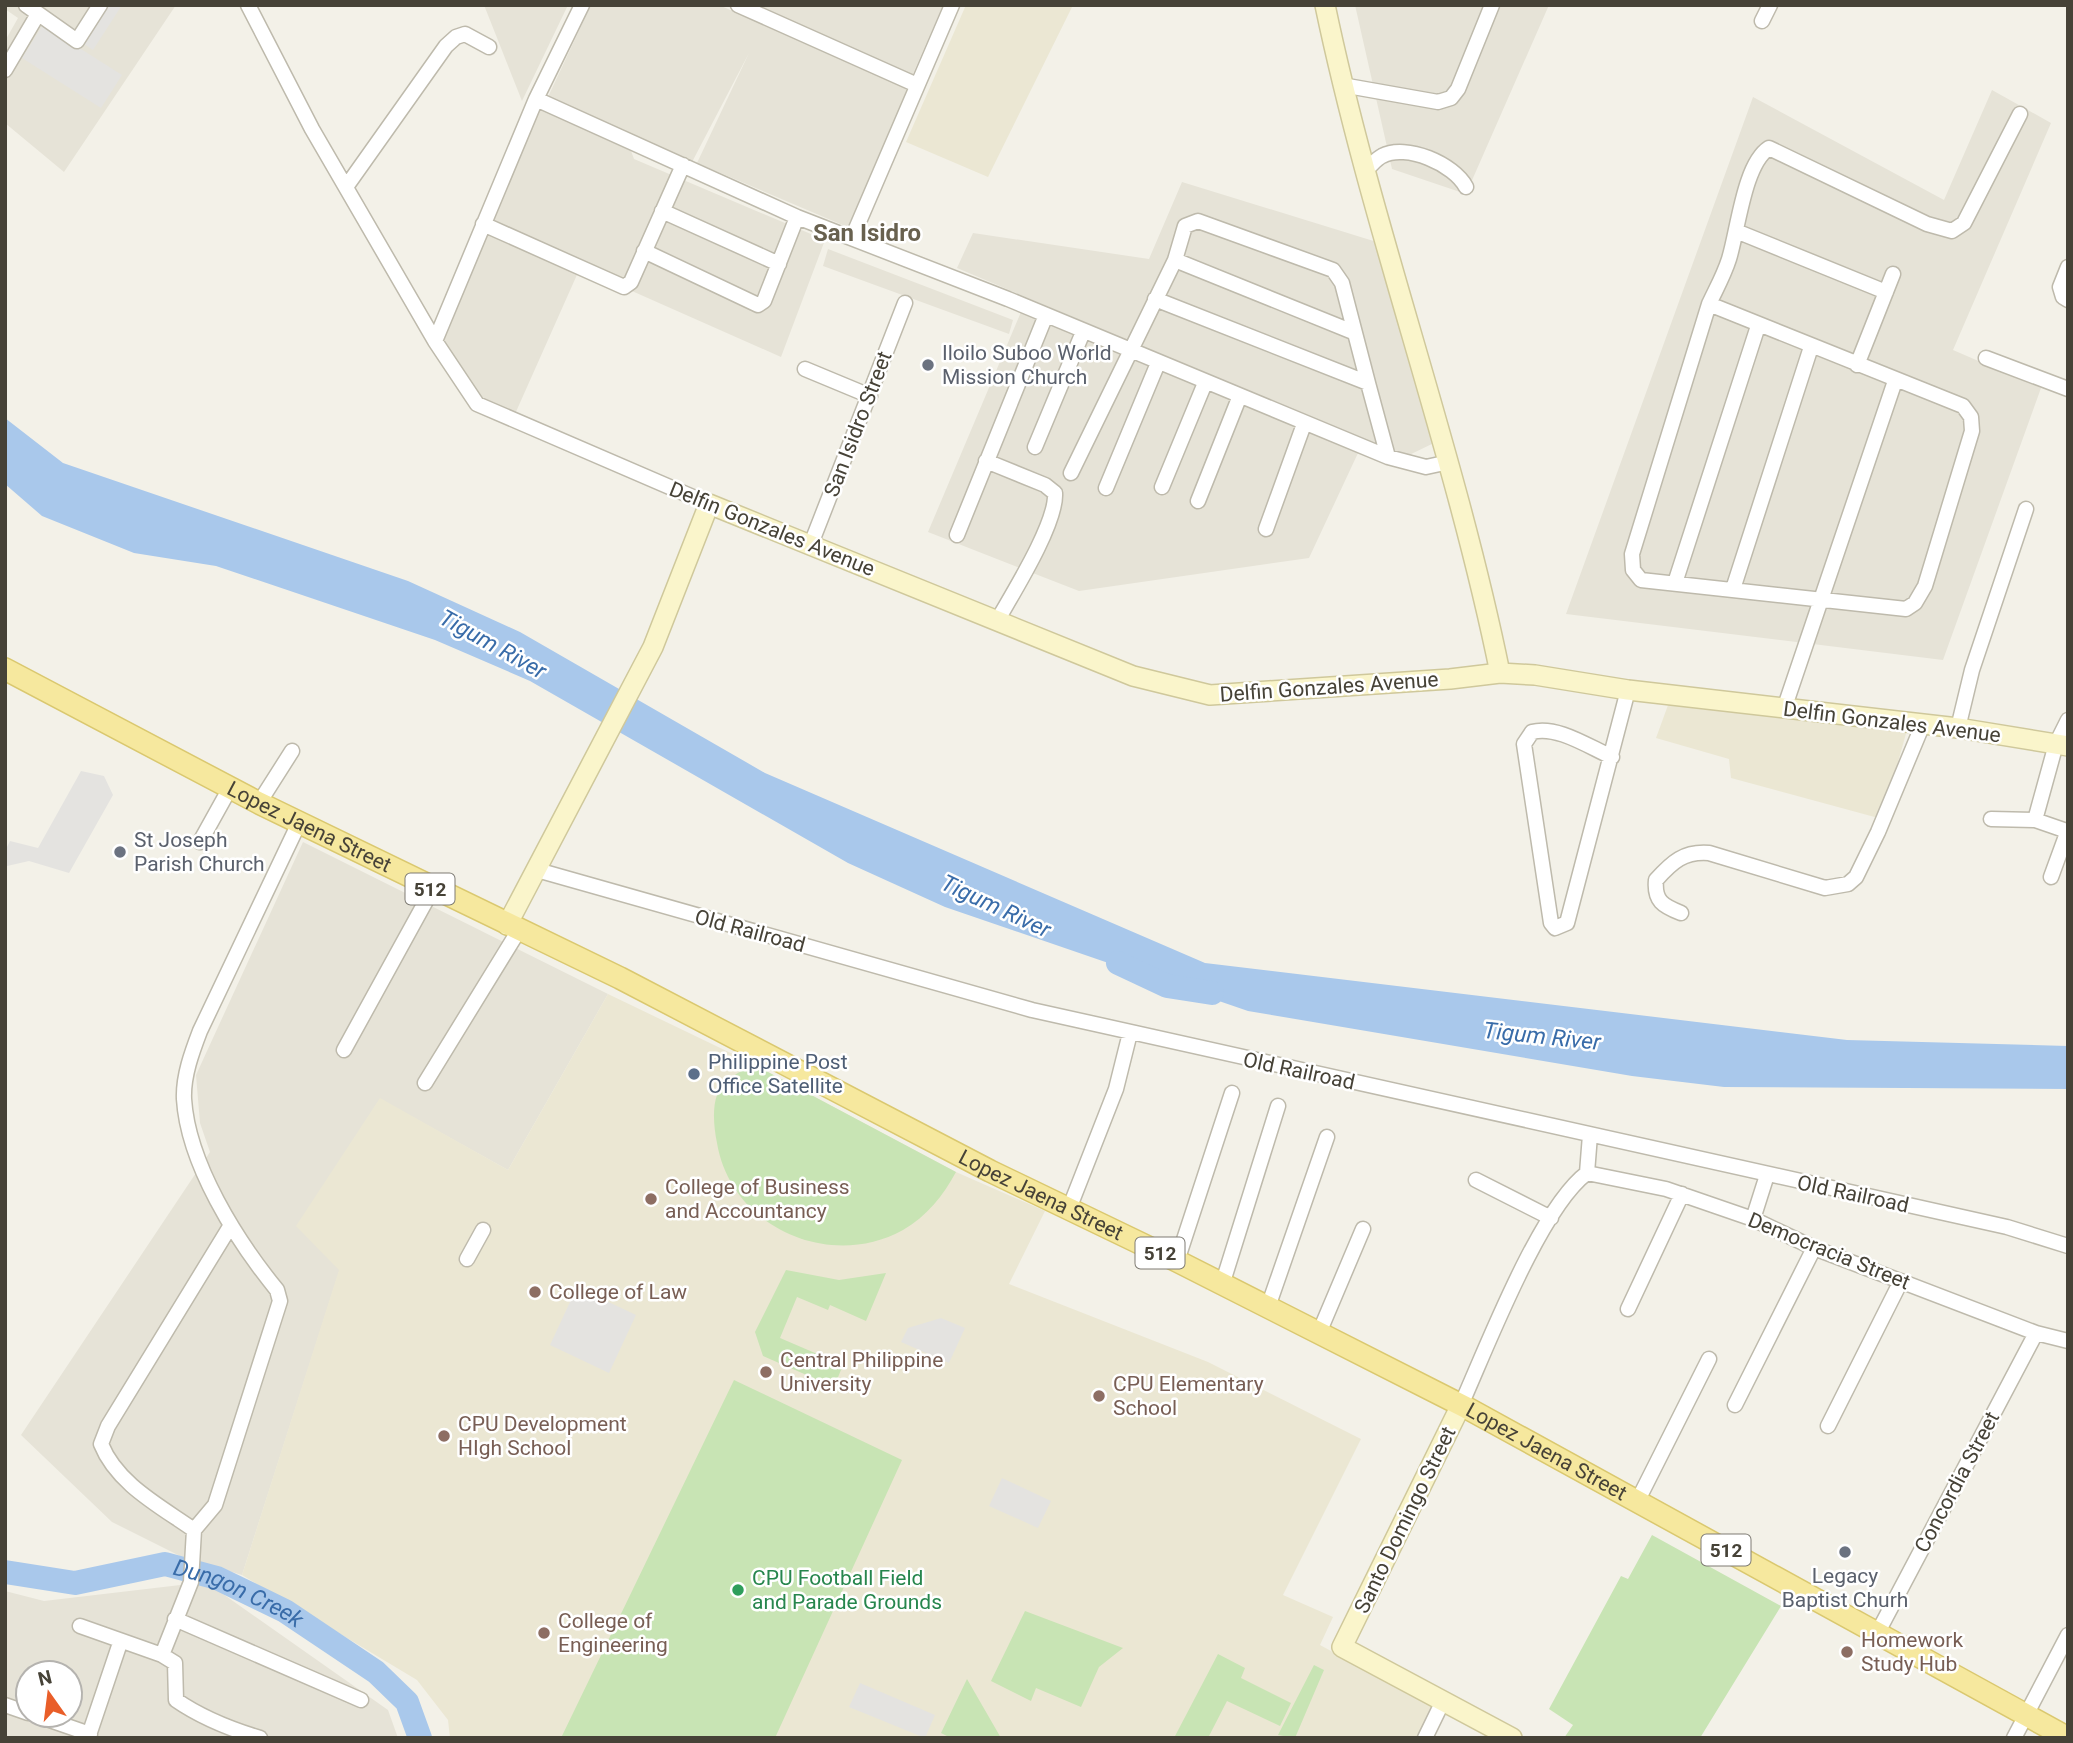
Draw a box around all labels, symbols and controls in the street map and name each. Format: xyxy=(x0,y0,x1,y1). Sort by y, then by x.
district label: San Isidro xyxy=(813,219,921,247)
place label: Iloilo Suboo World Mission Church xyxy=(942,341,1112,389)
street label: San Isidro Street xyxy=(819,348,897,500)
marker: Iloilo Suboo World Mission Church xyxy=(920,357,936,373)
street label: Delfin Gonzales Avenue xyxy=(666,477,878,581)
water label: Tigum River xyxy=(435,604,552,686)
street label: Delfin Gonzales Avenue xyxy=(1219,667,1439,707)
street label: Delfin Gonzales Avenue xyxy=(1782,697,2002,747)
street label: Lopez Jaena Street xyxy=(223,777,395,877)
place label: St Joseph Parish Church xyxy=(134,828,265,876)
marker: St Joseph Parish Church xyxy=(112,844,128,860)
water label: Tigum River xyxy=(937,869,1056,944)
road number: 512 xyxy=(406,874,454,904)
street label: Old Railroad xyxy=(692,905,808,957)
water label: Tigum River xyxy=(1482,1017,1603,1056)
street label: Old Railroad xyxy=(1241,1047,1357,1095)
place label: Philippine Post Office Satellite xyxy=(708,1050,848,1098)
marker: Philippine Post Office Satellite xyxy=(686,1066,702,1082)
street label: Lopez Jaena Street xyxy=(955,1145,1127,1245)
street label: Old Railroad xyxy=(1795,1170,1911,1218)
place label: College of Business and Accountancy xyxy=(665,1175,850,1223)
marker: College of Business and Accountancy xyxy=(643,1191,659,1207)
street label: Democracia Street xyxy=(1744,1208,1914,1294)
road number: 512 xyxy=(1136,1238,1184,1268)
place label: College of Law xyxy=(549,1280,687,1304)
marker: College of Law xyxy=(527,1284,543,1300)
place label: Central Philippine University xyxy=(780,1348,943,1396)
marker: Central Philippine University xyxy=(758,1364,774,1380)
place label: CPU Elementary School xyxy=(1113,1372,1264,1420)
marker: CPU Elementary School xyxy=(1091,1388,1107,1404)
street label: Lopez Jaena Street xyxy=(1462,1398,1631,1505)
street label: Concordia Street xyxy=(1910,1407,2004,1557)
place label: CPU Development HIgh School xyxy=(458,1412,627,1460)
street label: Santo Domingo Street xyxy=(1349,1423,1461,1617)
marker: CPU Development HIgh School xyxy=(436,1428,452,1444)
road number: 512 xyxy=(1702,1534,1750,1566)
marker: Legacy Baptist Churh xyxy=(1837,1544,1853,1560)
water label: Dungon Creek xyxy=(170,1554,309,1634)
place label: Legacy Baptist Churh xyxy=(1782,1564,1908,1612)
place label: CPU Football Field and Parade Grounds xyxy=(752,1566,942,1614)
marker: CPU Football Field and Parade Grounds xyxy=(730,1582,746,1598)
place label: College of Engineering xyxy=(558,1609,668,1657)
marker: College of Engineering xyxy=(536,1625,552,1641)
place label: Homework Study Hub xyxy=(1861,1628,1963,1676)
marker: Homework Study Hub xyxy=(1839,1644,1855,1660)
north arrow xyxy=(14,1659,84,1729)
text: N xyxy=(36,1665,54,1691)

